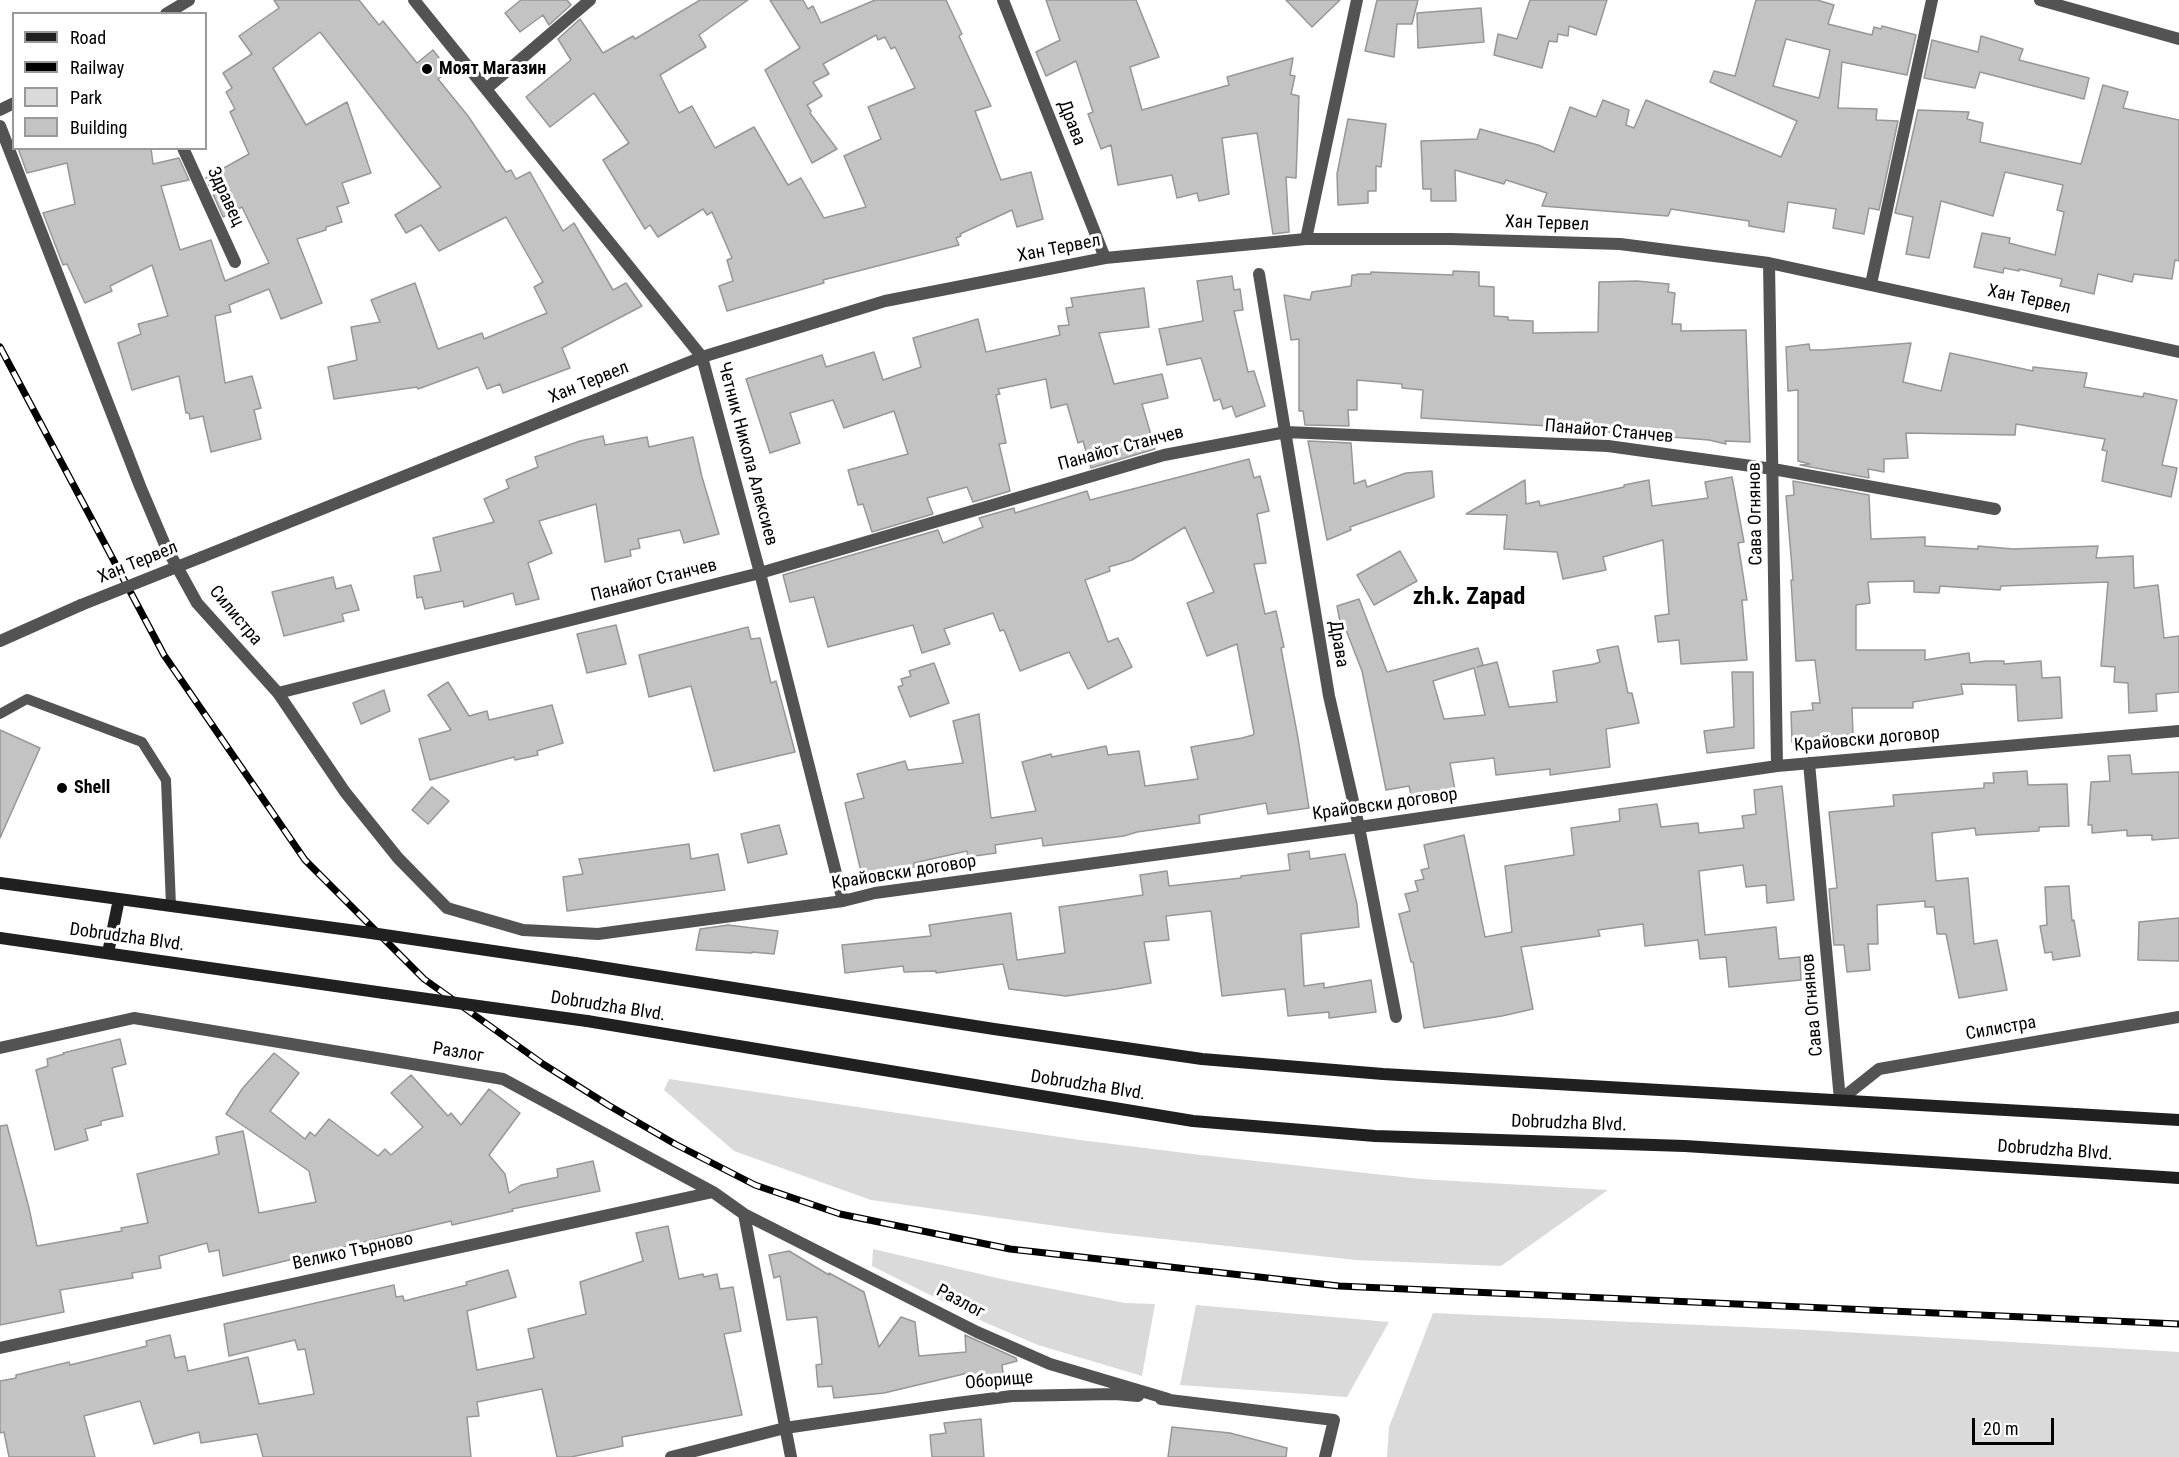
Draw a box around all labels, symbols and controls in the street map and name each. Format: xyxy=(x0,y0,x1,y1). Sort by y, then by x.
legend xyxy=(12,12,207,150)
text: Road xyxy=(70,27,106,48)
text: Railway xyxy=(70,57,124,78)
place label: Моят Магазин xyxy=(439,58,546,80)
marker: Моят Магазин xyxy=(420,62,434,76)
text: Park xyxy=(70,87,102,108)
street label: Драва xyxy=(1052,97,1090,149)
text: Building xyxy=(70,117,127,138)
street label: Здравец xyxy=(202,164,248,230)
street label: Хан Тервел xyxy=(1504,212,1590,236)
street label: Хан Тервел xyxy=(1016,230,1102,268)
street label: Хан Тервел xyxy=(1986,281,2072,319)
street label: Хан Тервел xyxy=(546,357,632,409)
street label: Четник Никола Алексиев xyxy=(712,360,782,548)
street label: Панайот Станчев xyxy=(1544,416,1674,448)
street label: Панайот Станчев xyxy=(1056,422,1186,476)
street label: Сава Огнянов xyxy=(1744,462,1768,566)
street label: Хан Тервел xyxy=(95,537,181,589)
street label: Панайот Станчев xyxy=(589,555,719,607)
street label: Силистра xyxy=(204,582,266,650)
district label: zh.k. Zapad xyxy=(1413,584,1525,612)
street label: Драва xyxy=(1324,619,1352,669)
street label: Крайовски договор xyxy=(1793,723,1941,757)
place label: Shell xyxy=(74,777,110,799)
marker: Shell xyxy=(55,781,69,795)
street label: Крайовски договор xyxy=(1311,784,1459,826)
street label: Крайовски договор xyxy=(830,851,978,895)
street label: Dobrudzha Blvd. xyxy=(68,919,186,957)
street label: Сава Огнянов xyxy=(1798,953,1828,1057)
street label: Dobrudzha Blvd. xyxy=(549,987,667,1027)
street label: Силистра xyxy=(1964,1012,2038,1046)
street label: Разлог xyxy=(431,1038,485,1068)
street label: Dobrudzha Blvd. xyxy=(1029,1066,1147,1106)
street label: Dobrudzha Blvd. xyxy=(1511,1111,1627,1137)
street label: Dobrudzha Blvd. xyxy=(1996,1136,2114,1166)
street label: Велико Търново xyxy=(291,1229,415,1275)
street label: Разлог xyxy=(932,1280,988,1324)
street label: Оборище xyxy=(964,1367,1034,1395)
scale bar xyxy=(1975,1406,2058,1444)
text: 20 m xyxy=(1983,1418,2018,1439)

